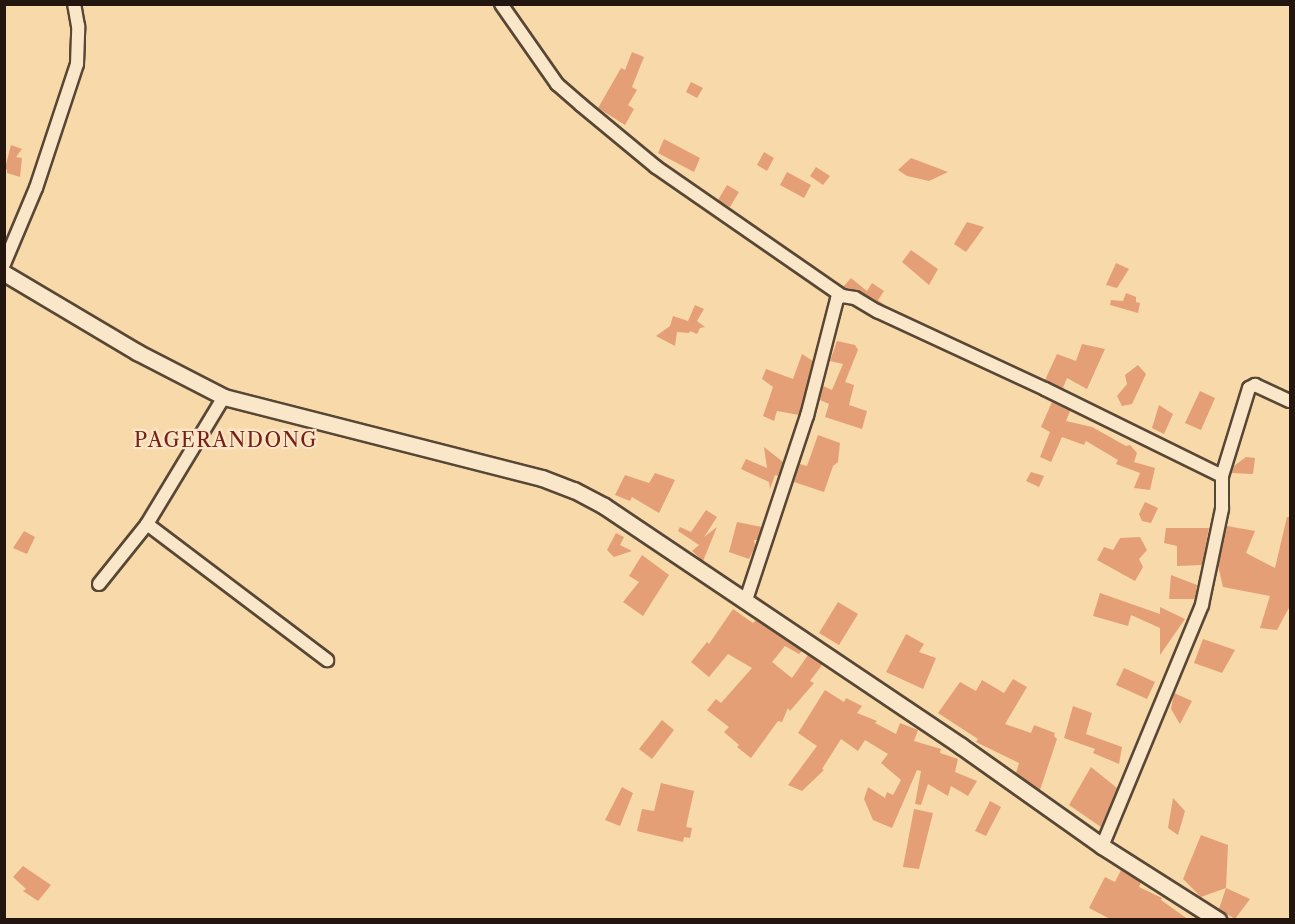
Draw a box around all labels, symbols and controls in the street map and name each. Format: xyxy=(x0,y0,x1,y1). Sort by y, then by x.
district label: PAGERANDONG xyxy=(134,428,318,452)

